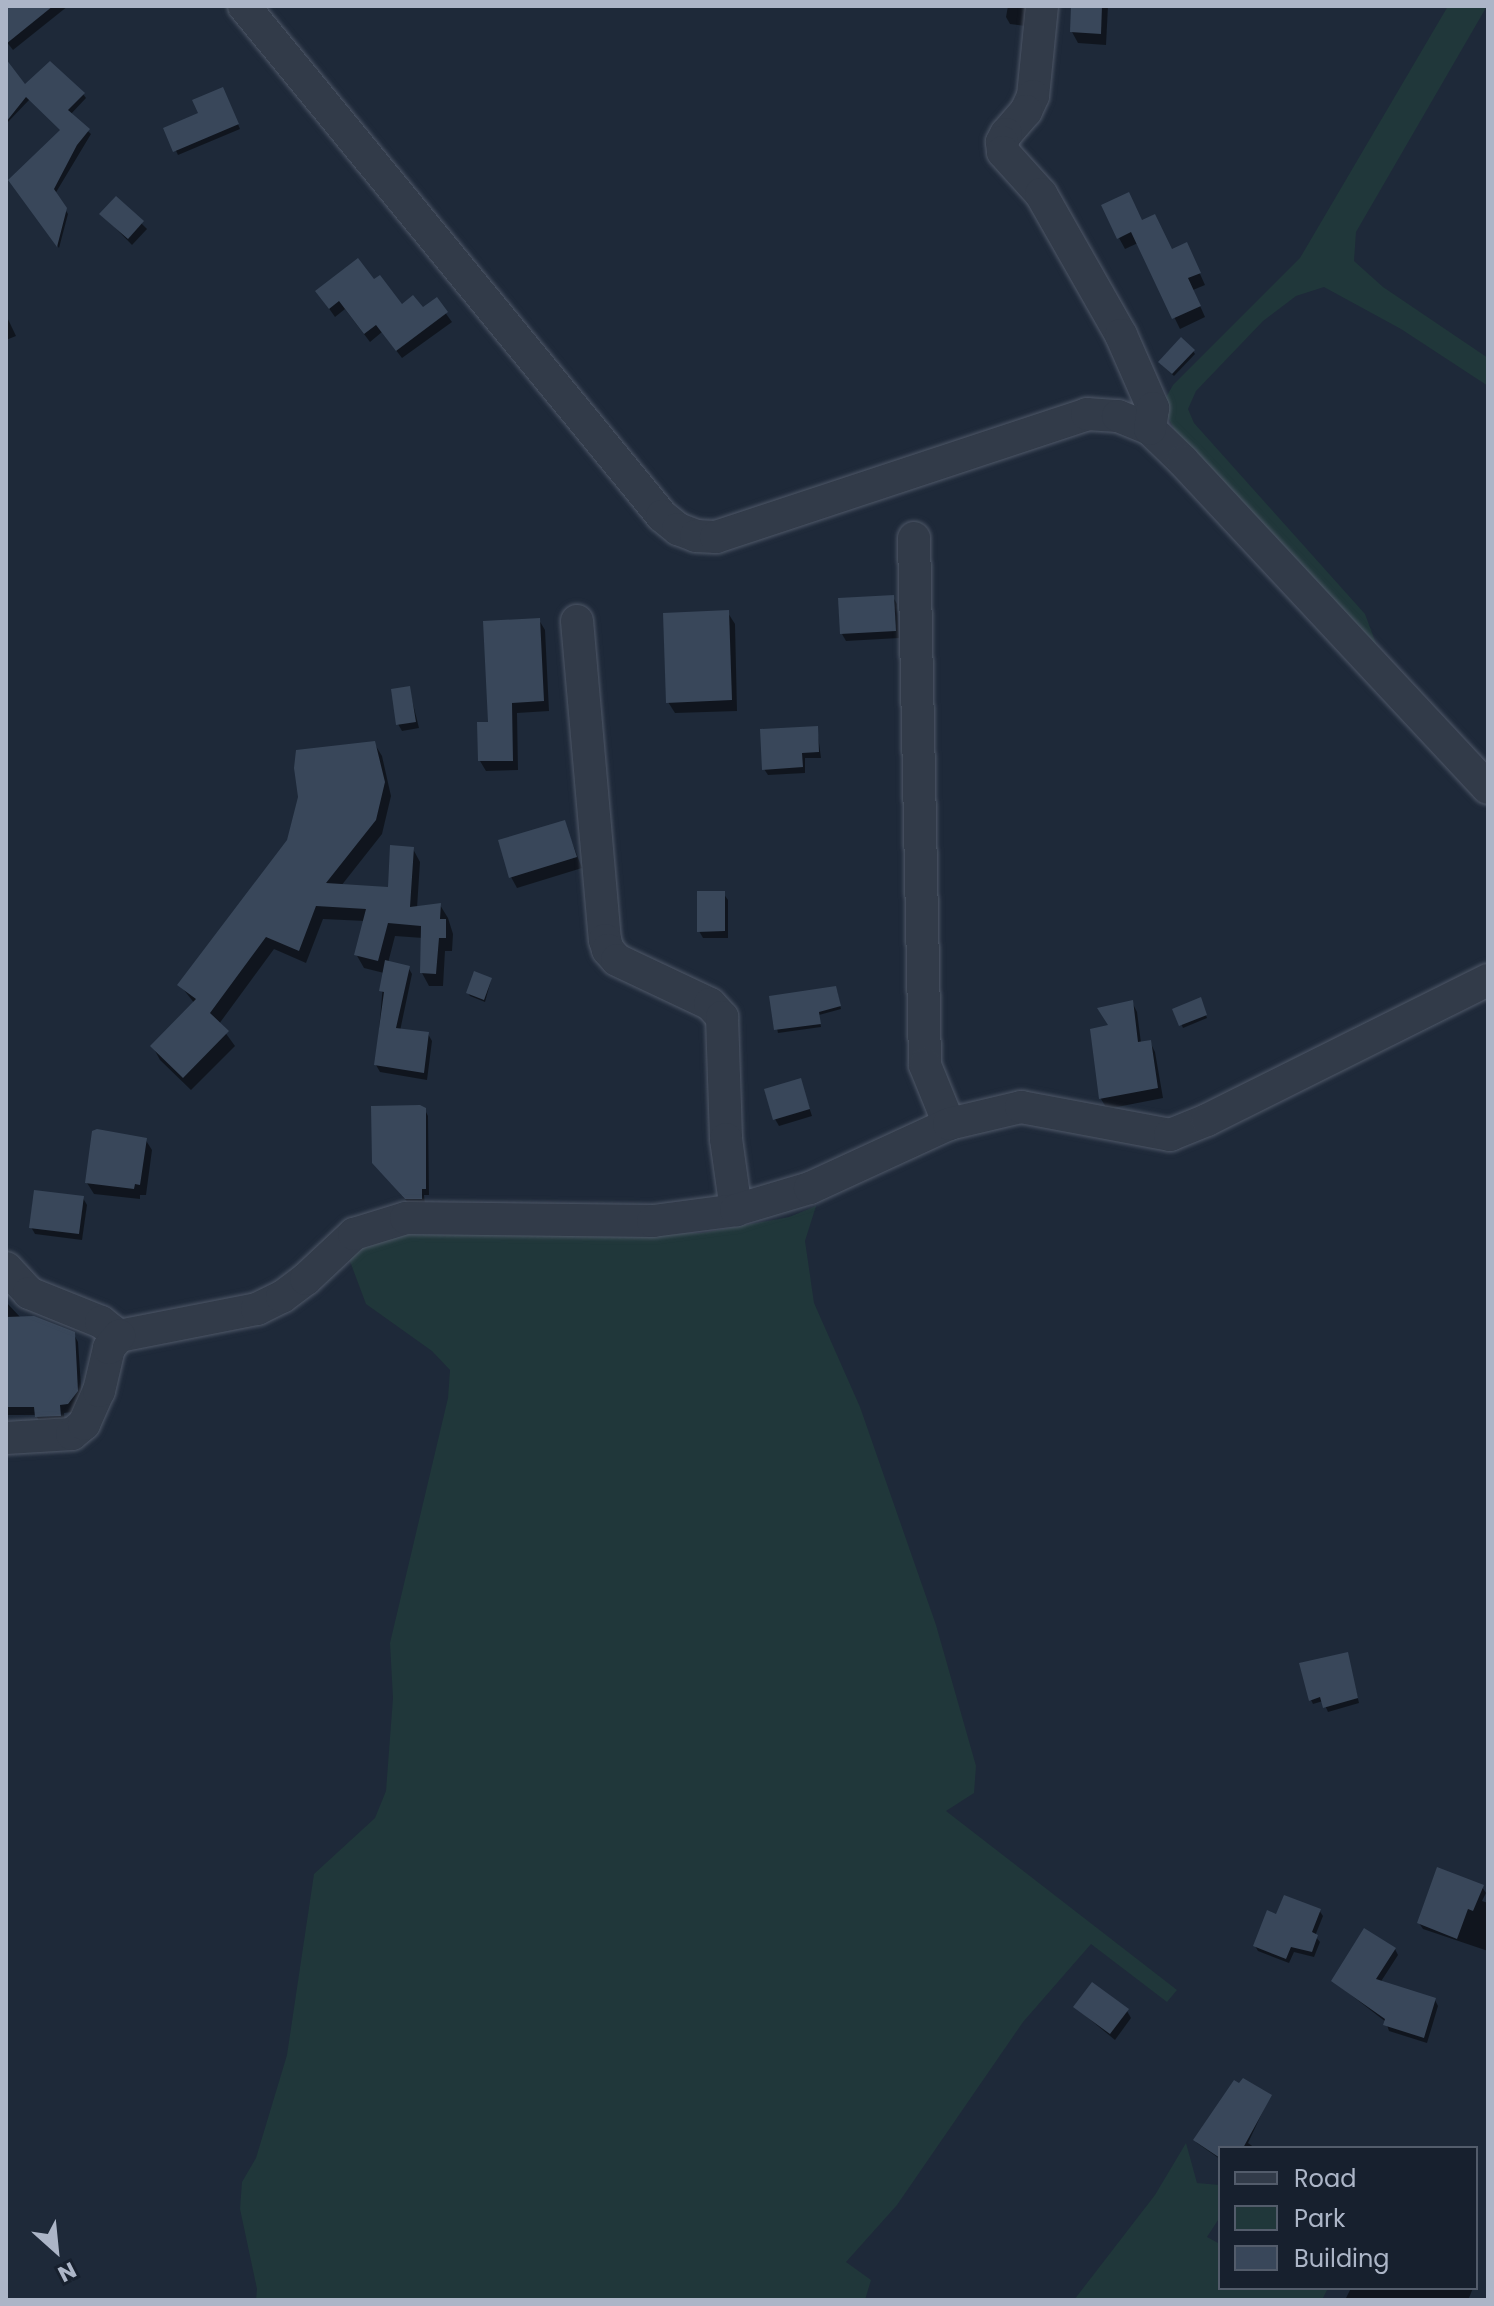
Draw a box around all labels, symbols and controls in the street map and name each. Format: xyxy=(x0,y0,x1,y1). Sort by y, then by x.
legend xyxy=(1218,2146,1478,2290)
text: Road xyxy=(1294,2162,1356,2195)
text: Park xyxy=(1294,2202,1345,2235)
north arrow xyxy=(16,2210,96,2290)
text: Building xyxy=(1294,2242,1390,2275)
text: N xyxy=(53,2254,82,2289)

